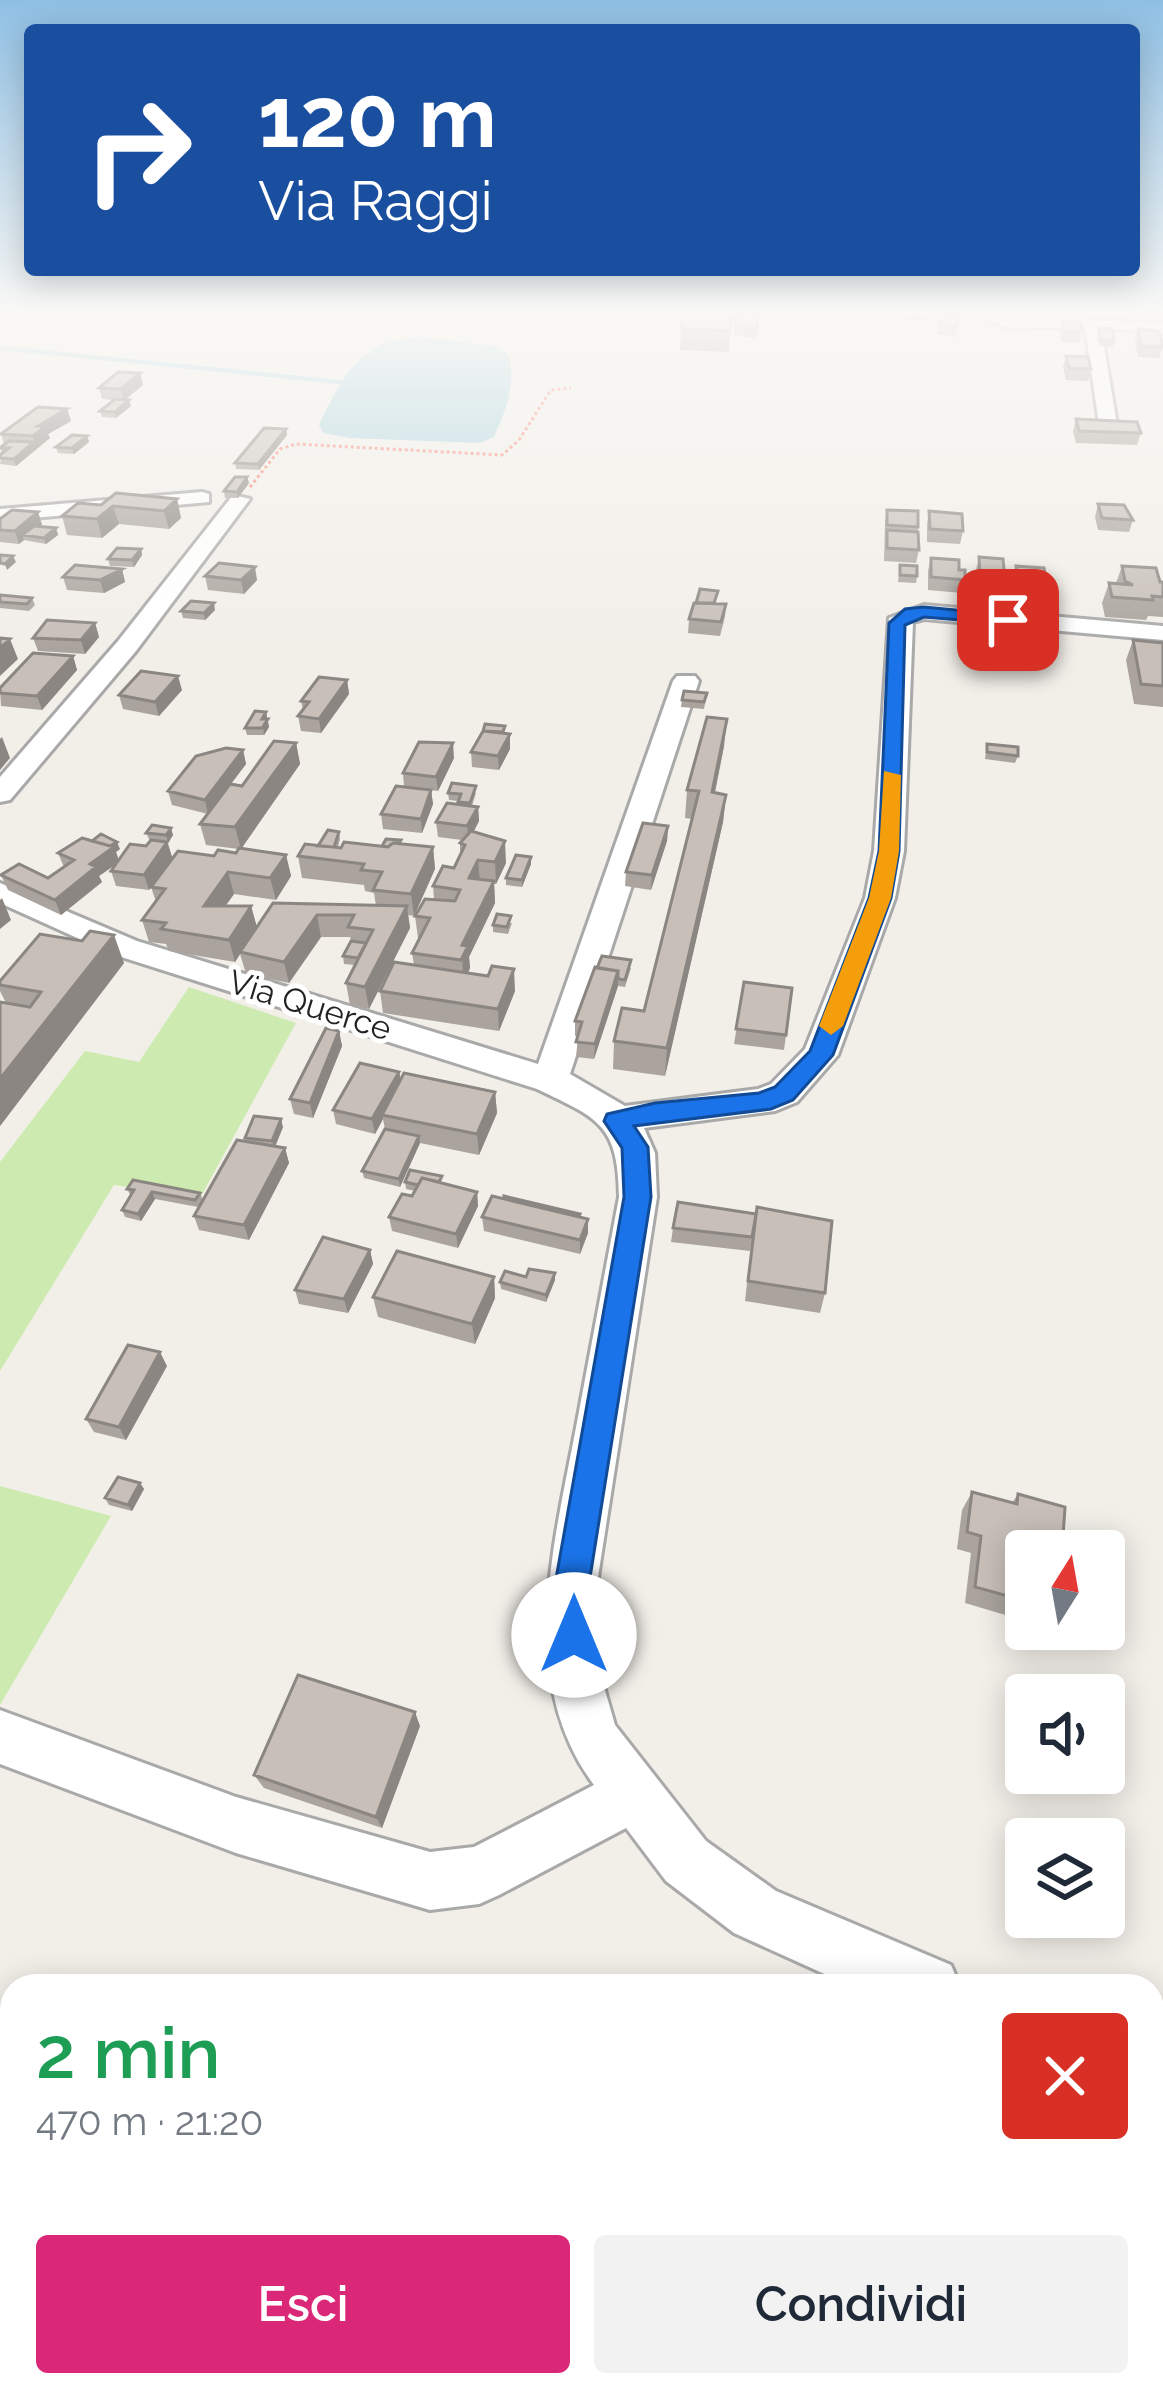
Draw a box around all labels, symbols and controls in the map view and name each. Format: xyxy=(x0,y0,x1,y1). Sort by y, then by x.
text: 120 m xyxy=(258,68,497,167)
icon: right xyxy=(60,72,216,228)
text: Via Raggi xyxy=(258,169,492,233)
pin xyxy=(957,569,1059,671)
icon: arrive xyxy=(975,587,1041,653)
street label: Via Querce xyxy=(224,962,396,1048)
north arrow xyxy=(1005,1530,1125,1650)
map controls xyxy=(1005,1530,1125,1938)
position arrow xyxy=(511,1572,637,1698)
button: sound xyxy=(1005,1674,1125,1794)
button: layers xyxy=(1005,1818,1125,1938)
text: 2 min xyxy=(36,2010,220,2095)
button: close xyxy=(1002,2013,1128,2139)
text: 470 m · 21:20 xyxy=(36,2098,263,2144)
button: Esci xyxy=(36,2235,570,2373)
button: Condividi xyxy=(594,2235,1128,2373)

